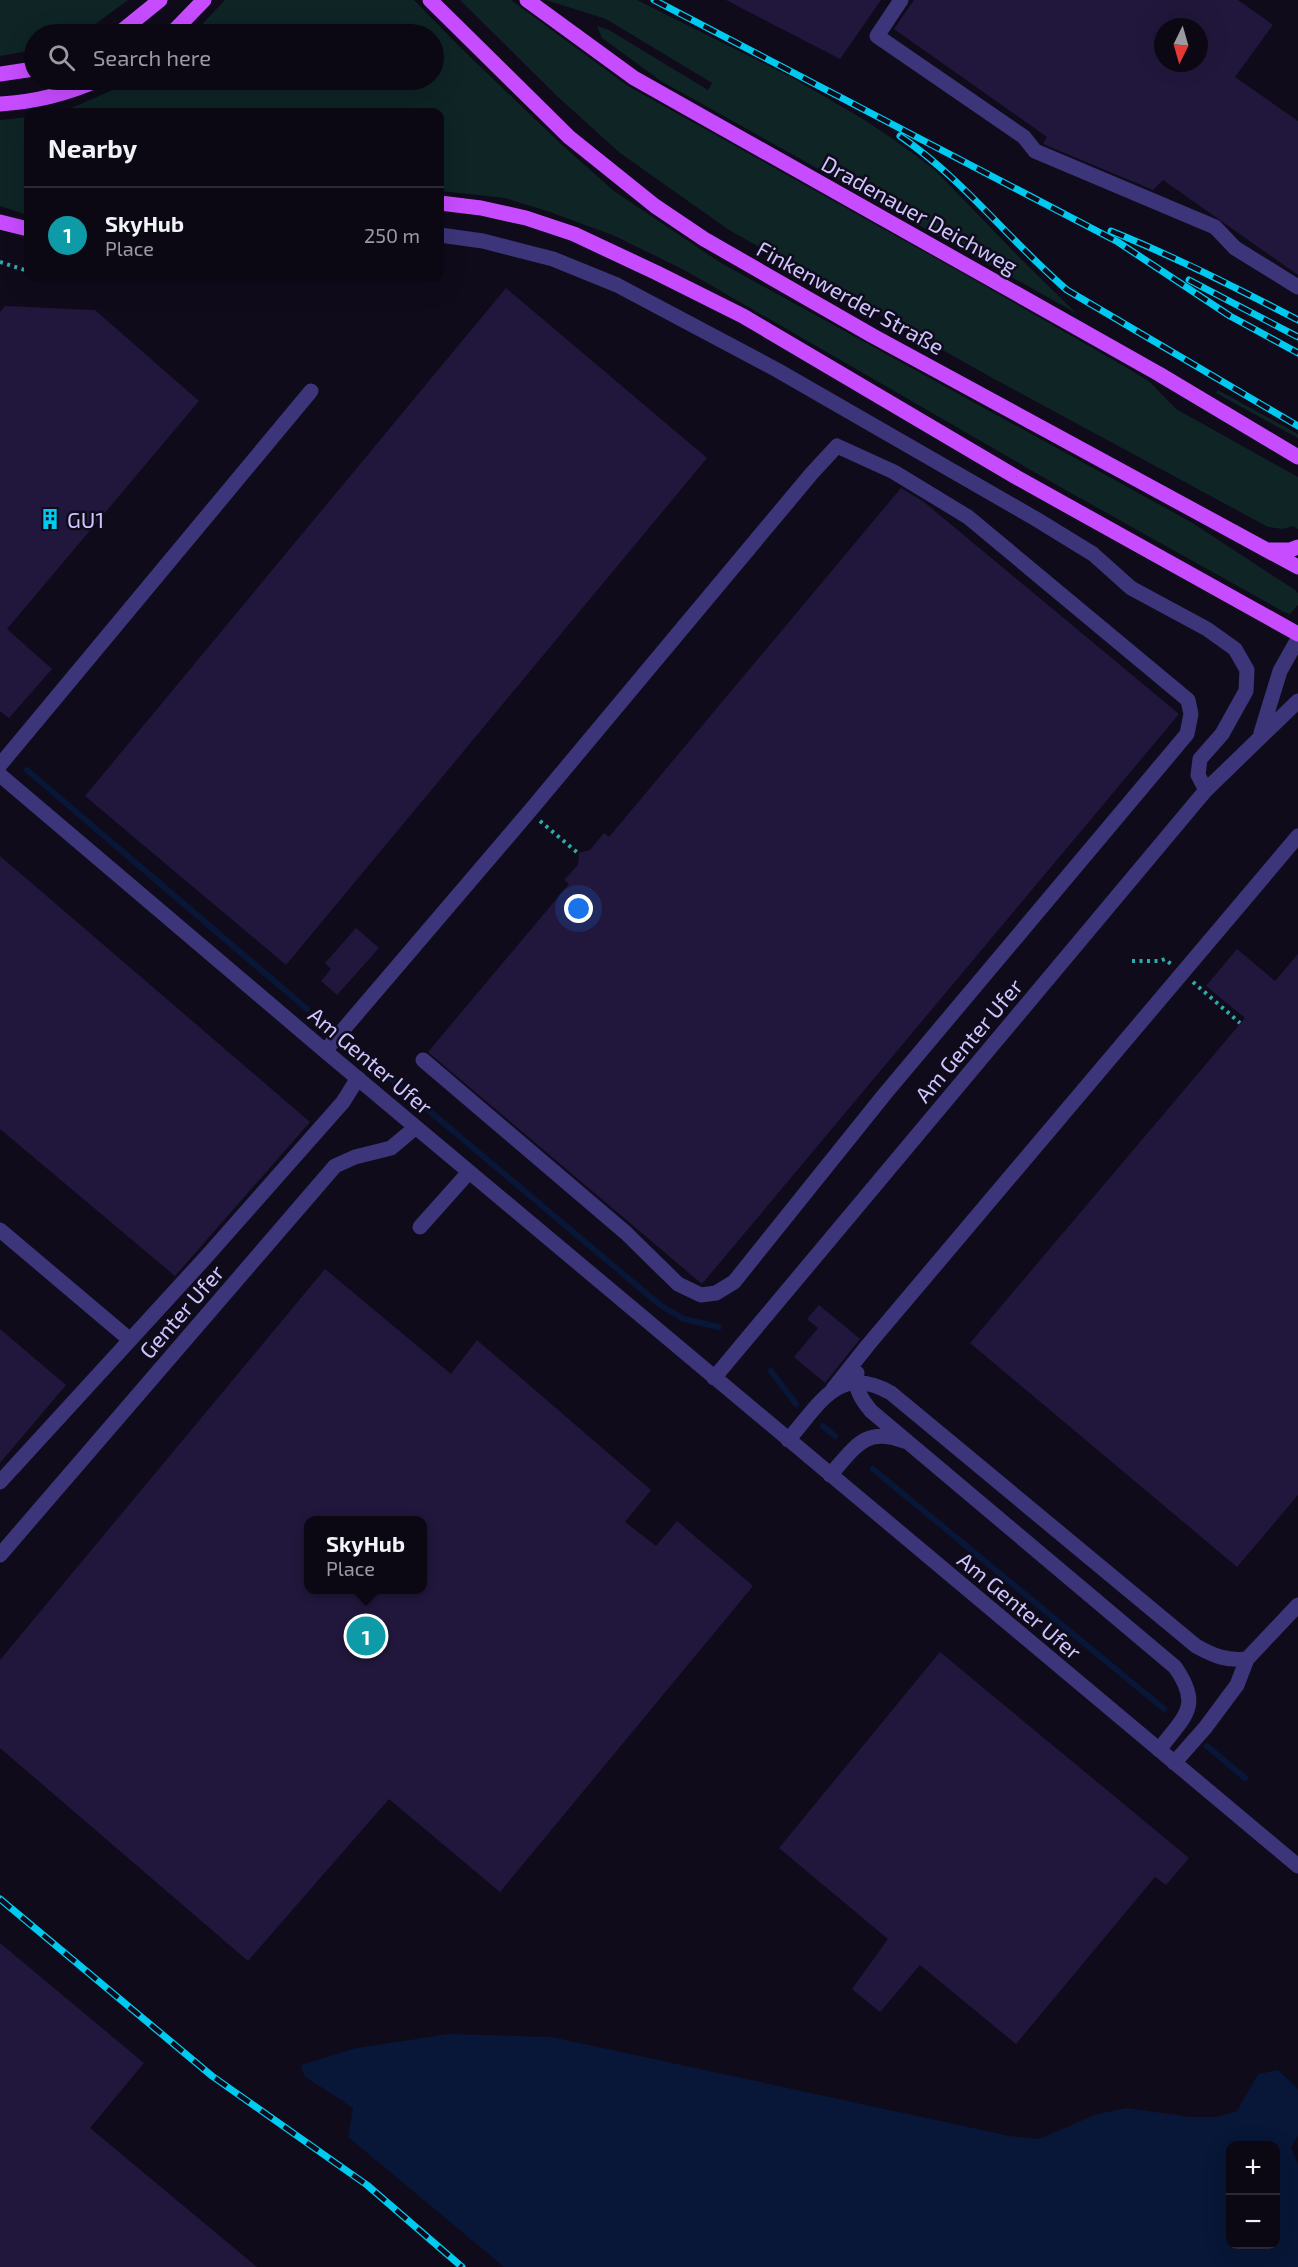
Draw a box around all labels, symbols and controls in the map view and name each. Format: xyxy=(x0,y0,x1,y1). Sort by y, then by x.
north arrow xyxy=(1154,18,1208,72)
search box xyxy=(24,24,444,90)
icon: search xyxy=(45,41,78,74)
text: Search here xyxy=(93,44,211,70)
text: Nearby xyxy=(48,132,137,163)
street label: Dradenauer Deichweg xyxy=(817,149,1023,279)
text: SkyHub xyxy=(105,210,184,236)
text: 1 xyxy=(63,223,72,247)
text: 250 m xyxy=(364,223,420,247)
street label: Finkenwerder Straße xyxy=(753,235,949,359)
text: Place xyxy=(105,236,154,260)
place label: GU1 xyxy=(67,506,104,532)
building icon: GU1 xyxy=(38,507,62,531)
your location xyxy=(564,894,593,923)
street label: Am Genter Ufer xyxy=(909,973,1027,1107)
street label: Am Genter Ufer xyxy=(304,1001,438,1119)
street label: Genter Ufer xyxy=(133,1259,229,1363)
popup xyxy=(304,1516,427,1594)
text: SkyHub xyxy=(326,1530,405,1556)
street label: Am Genter Ufer xyxy=(953,1546,1087,1664)
text: Place xyxy=(326,1556,375,1580)
pin: 1 xyxy=(346,1614,386,1658)
map controls xyxy=(1226,2141,1280,2249)
button: + xyxy=(1226,2141,1280,2195)
button: − xyxy=(1226,2195,1280,2249)

